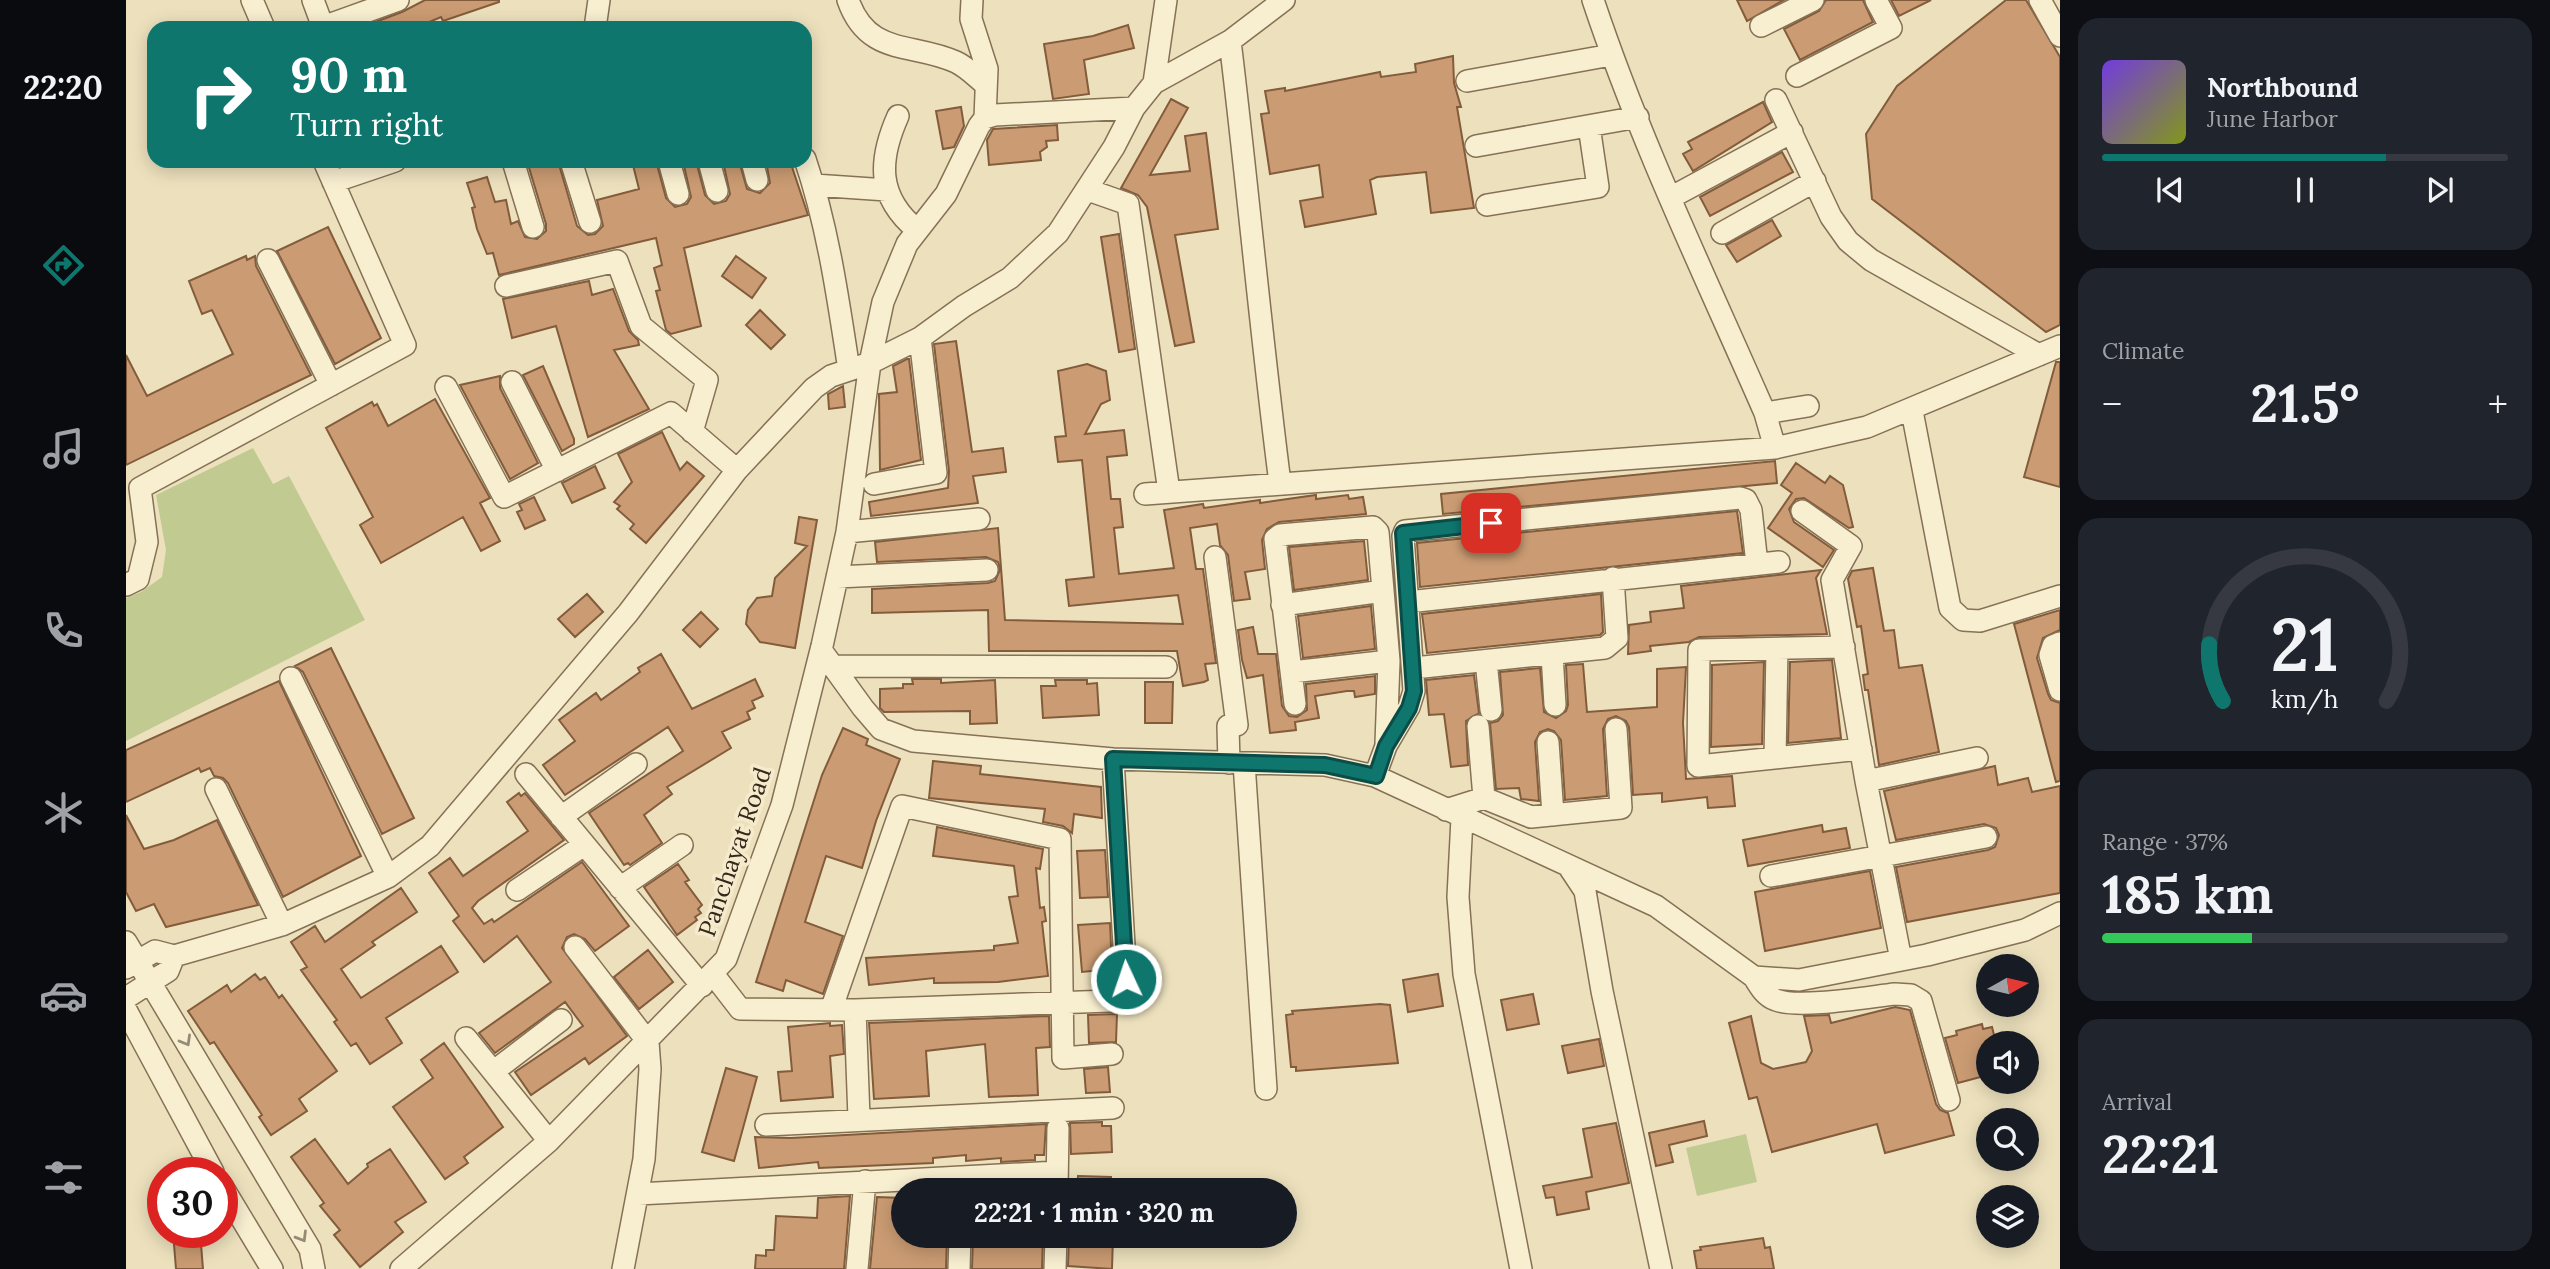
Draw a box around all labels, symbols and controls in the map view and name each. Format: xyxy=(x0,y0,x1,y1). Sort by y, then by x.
text: 90 m xyxy=(290,43,407,105)
icon: right xyxy=(175,49,266,140)
text: 22:20 xyxy=(23,67,103,108)
text: Northbound xyxy=(2207,71,2358,104)
text: Turn right xyxy=(290,104,443,145)
text: June Harbor xyxy=(2207,104,2338,133)
icon: previous xyxy=(2151,171,2189,209)
icon: pause xyxy=(2286,171,2324,209)
icon: next xyxy=(2421,171,2459,209)
icon: directions xyxy=(39,241,88,290)
text: Climate xyxy=(2102,336,2184,365)
text: 21.5° xyxy=(2251,370,2359,436)
text: − xyxy=(2102,380,2122,428)
text: + xyxy=(2488,380,2508,428)
icon: music xyxy=(39,424,88,473)
pin xyxy=(1461,493,1521,553)
icon: arrive xyxy=(1472,504,1510,542)
text: 21 xyxy=(2271,598,2339,691)
icon: phone xyxy=(39,606,88,655)
text: km/h xyxy=(2271,682,2339,714)
street label: Panchayat Road xyxy=(691,763,778,940)
icon: climate xyxy=(39,788,88,837)
text: Range · 37% xyxy=(2102,827,2228,856)
text: 185 km xyxy=(2102,861,2273,927)
position arrow xyxy=(1089,942,1163,1016)
north arrow xyxy=(1976,954,2039,1017)
map controls xyxy=(1976,954,2039,1248)
icon: car xyxy=(39,971,88,1020)
button: sound xyxy=(1976,1031,2039,1094)
one-way arrow xyxy=(178,1034,191,1047)
text: Arrival xyxy=(2102,1087,2172,1116)
button: search xyxy=(1976,1108,2039,1171)
text: 22:21 xyxy=(2102,1121,2219,1187)
icon: filters xyxy=(39,1153,88,1202)
speed limit sign: 30 xyxy=(147,1157,238,1248)
button: layers xyxy=(1976,1185,2039,1248)
text: 22:21 · 1 min · 320 m xyxy=(974,1196,1214,1229)
one-way arrow xyxy=(294,1230,307,1243)

